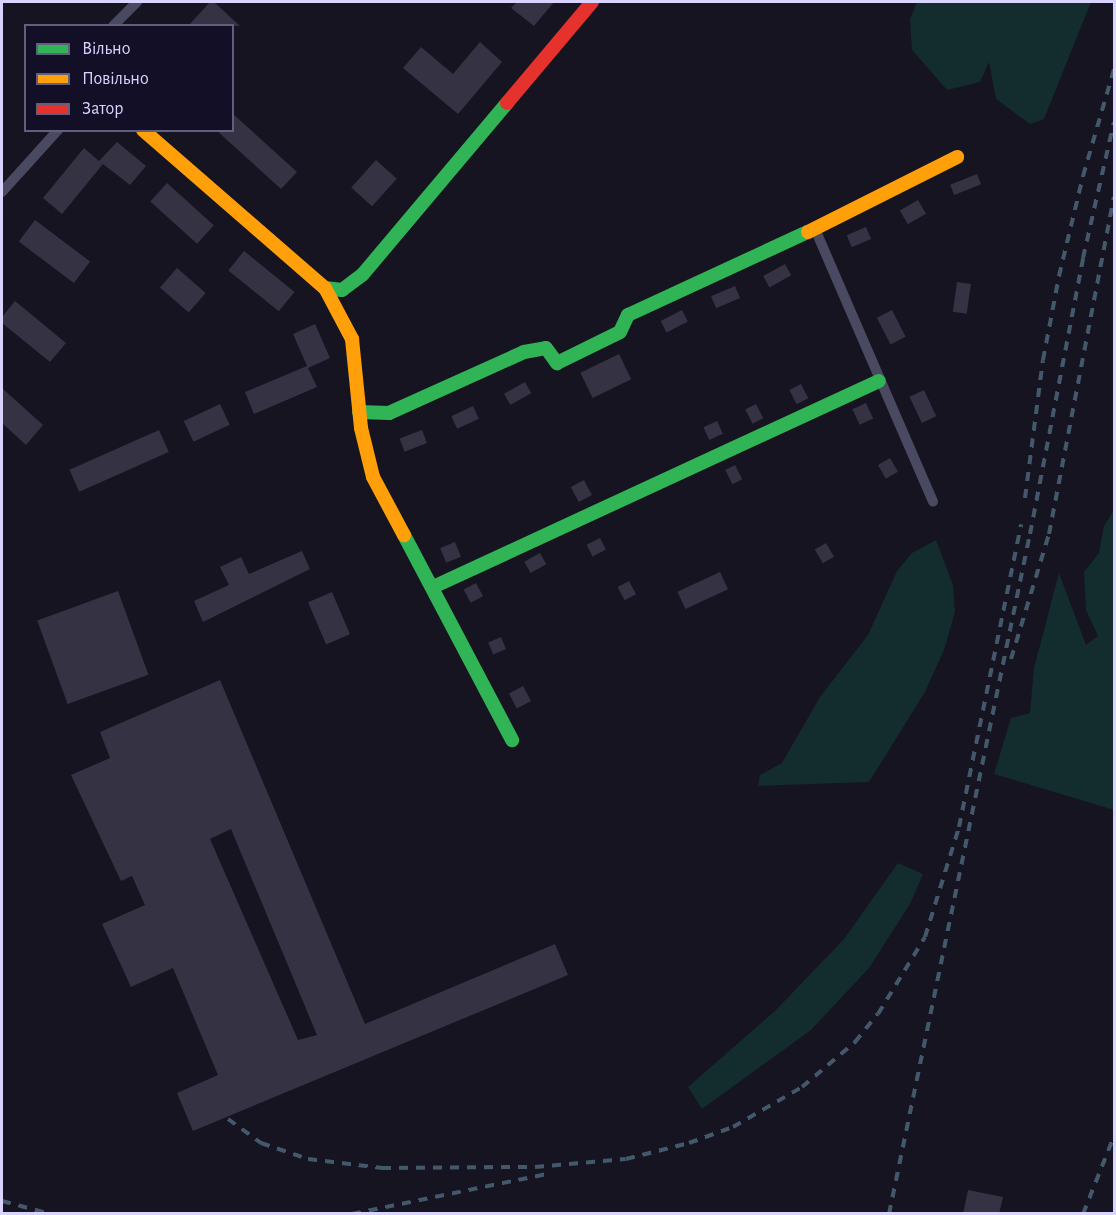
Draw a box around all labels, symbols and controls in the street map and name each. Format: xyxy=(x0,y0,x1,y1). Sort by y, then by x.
legend xyxy=(24,24,234,132)
text: Вільно xyxy=(82,40,130,58)
text: Повільно xyxy=(82,70,149,88)
text: Затор xyxy=(82,100,123,118)

